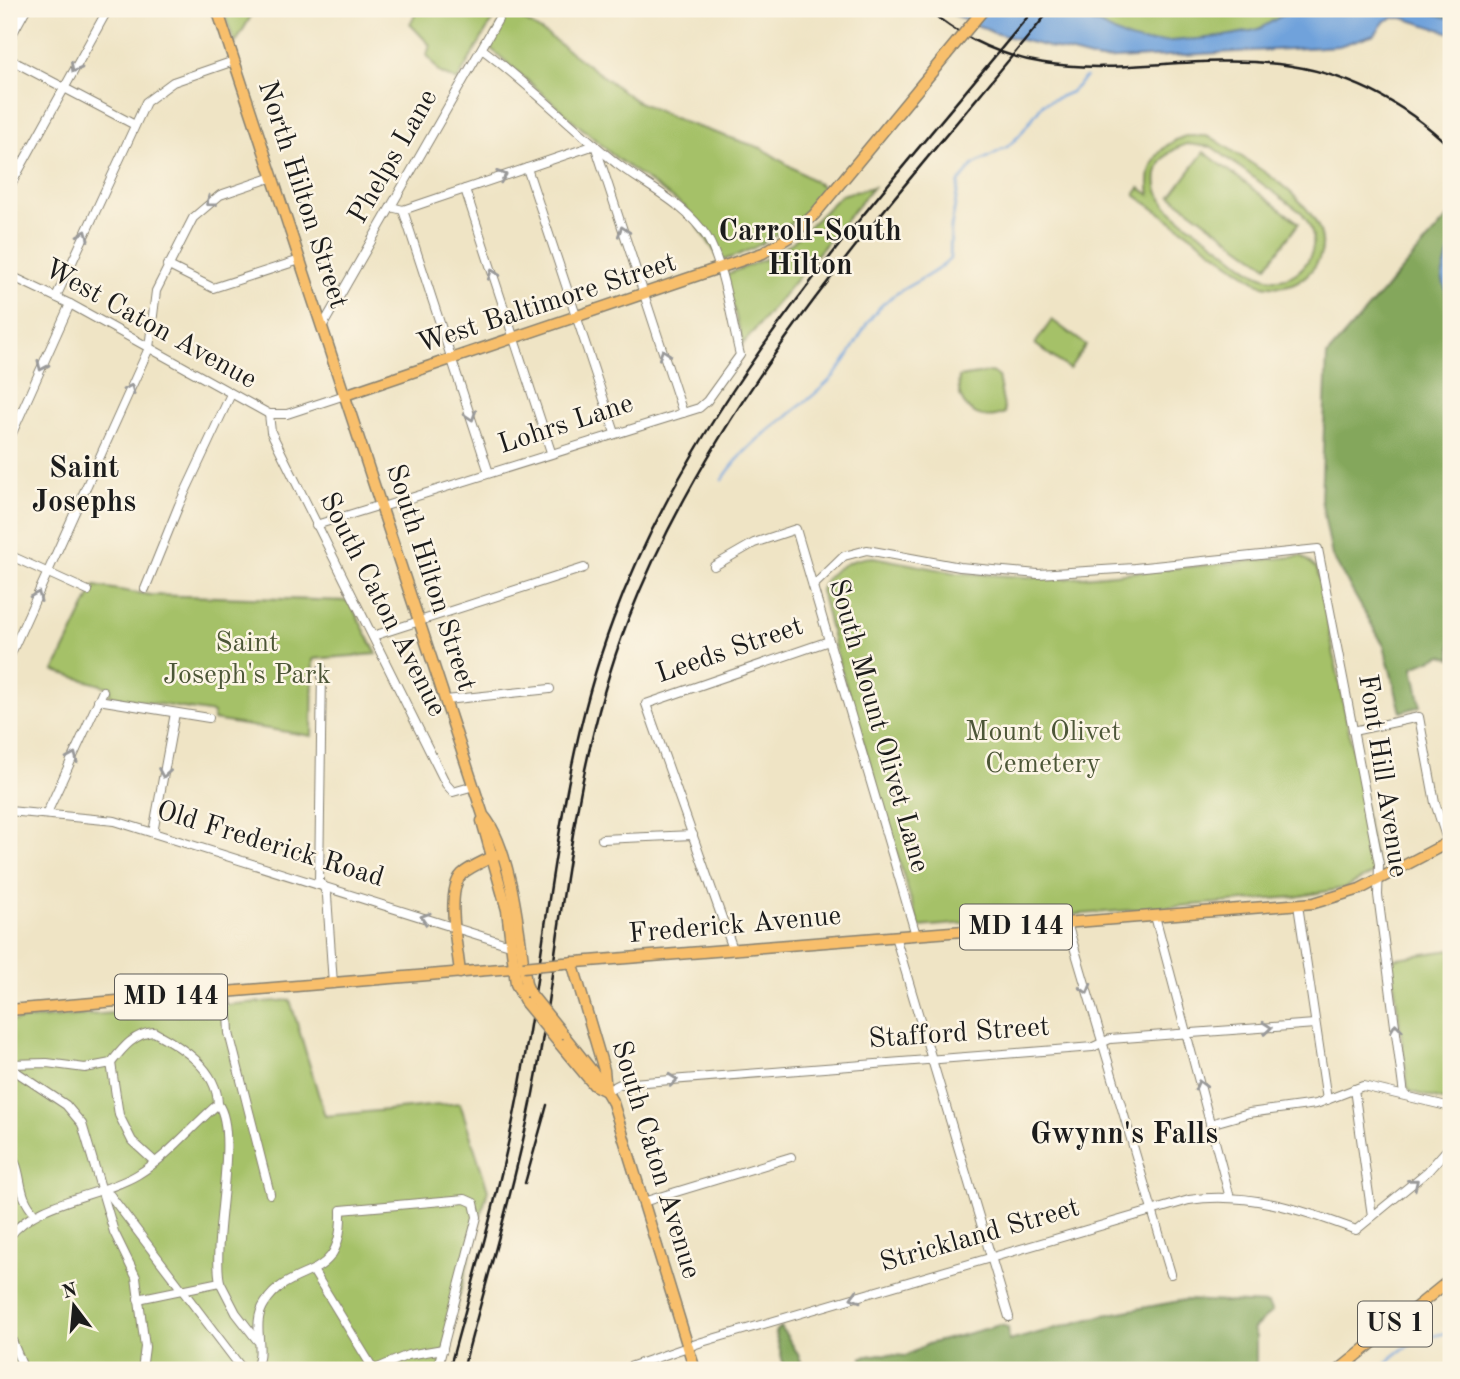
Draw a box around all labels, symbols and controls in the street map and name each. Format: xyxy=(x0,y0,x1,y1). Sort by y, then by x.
one-way arrow xyxy=(70,61,83,74)
street label: North Hilton Street xyxy=(252,78,352,312)
street label: Phelps Lane xyxy=(344,85,444,229)
one-way arrow xyxy=(496,170,508,184)
one-way arrow xyxy=(205,194,217,207)
district label: Carroll-South Hilton xyxy=(718,217,902,281)
one-way arrow xyxy=(617,225,631,237)
one-way arrow xyxy=(76,230,90,242)
street label: West Baltimore Street xyxy=(414,249,680,359)
street label: West Caton Avenue xyxy=(39,255,261,395)
one-way arrow xyxy=(487,268,501,281)
one-way arrow xyxy=(657,349,672,361)
one-way arrow xyxy=(36,359,50,372)
one-way arrow xyxy=(122,384,136,396)
street label: Lohrs Lane xyxy=(495,390,637,460)
one-way arrow xyxy=(463,410,477,422)
district label: Saint Josephs xyxy=(32,454,136,518)
street label: South Hilton Street xyxy=(380,461,480,695)
street label: South Caton Avenue xyxy=(313,488,451,722)
street label: South Mount Olivet Lane xyxy=(823,576,933,876)
one-way arrow xyxy=(29,591,43,603)
street label: Leeds Street xyxy=(653,613,807,689)
park label: Saint Joseph's Park xyxy=(163,630,331,690)
street label: Font Hill Avenue xyxy=(1352,673,1412,879)
park label: Mount Olivet Cemetery xyxy=(965,719,1121,779)
one-way arrow xyxy=(65,752,79,764)
one-way arrow xyxy=(157,767,172,779)
street label: Old Frederick Road xyxy=(153,797,387,893)
street label: Frederick Avenue xyxy=(627,903,843,949)
road number: MD 144 xyxy=(960,904,1072,950)
one-way arrow xyxy=(419,911,431,926)
road number: MD 144 xyxy=(115,974,227,1020)
one-way arrow xyxy=(1078,983,1093,995)
street label: Stafford Street xyxy=(867,1014,1051,1054)
one-way arrow xyxy=(1262,1021,1273,1036)
one-way arrow xyxy=(1389,1022,1404,1033)
street label: South Caton Avenue xyxy=(605,1038,705,1282)
one-way arrow xyxy=(667,1073,678,1088)
one-way arrow xyxy=(1194,1079,1208,1091)
district label: Gwynn's Falls xyxy=(1030,1120,1218,1150)
one-way arrow xyxy=(1406,1178,1418,1191)
street label: Strickland Street xyxy=(877,1194,1083,1278)
north arrow xyxy=(38,1270,108,1340)
text: N xyxy=(60,1281,80,1303)
one-way arrow xyxy=(849,1288,861,1303)
road number: US 1 xyxy=(1358,1302,1432,1346)

